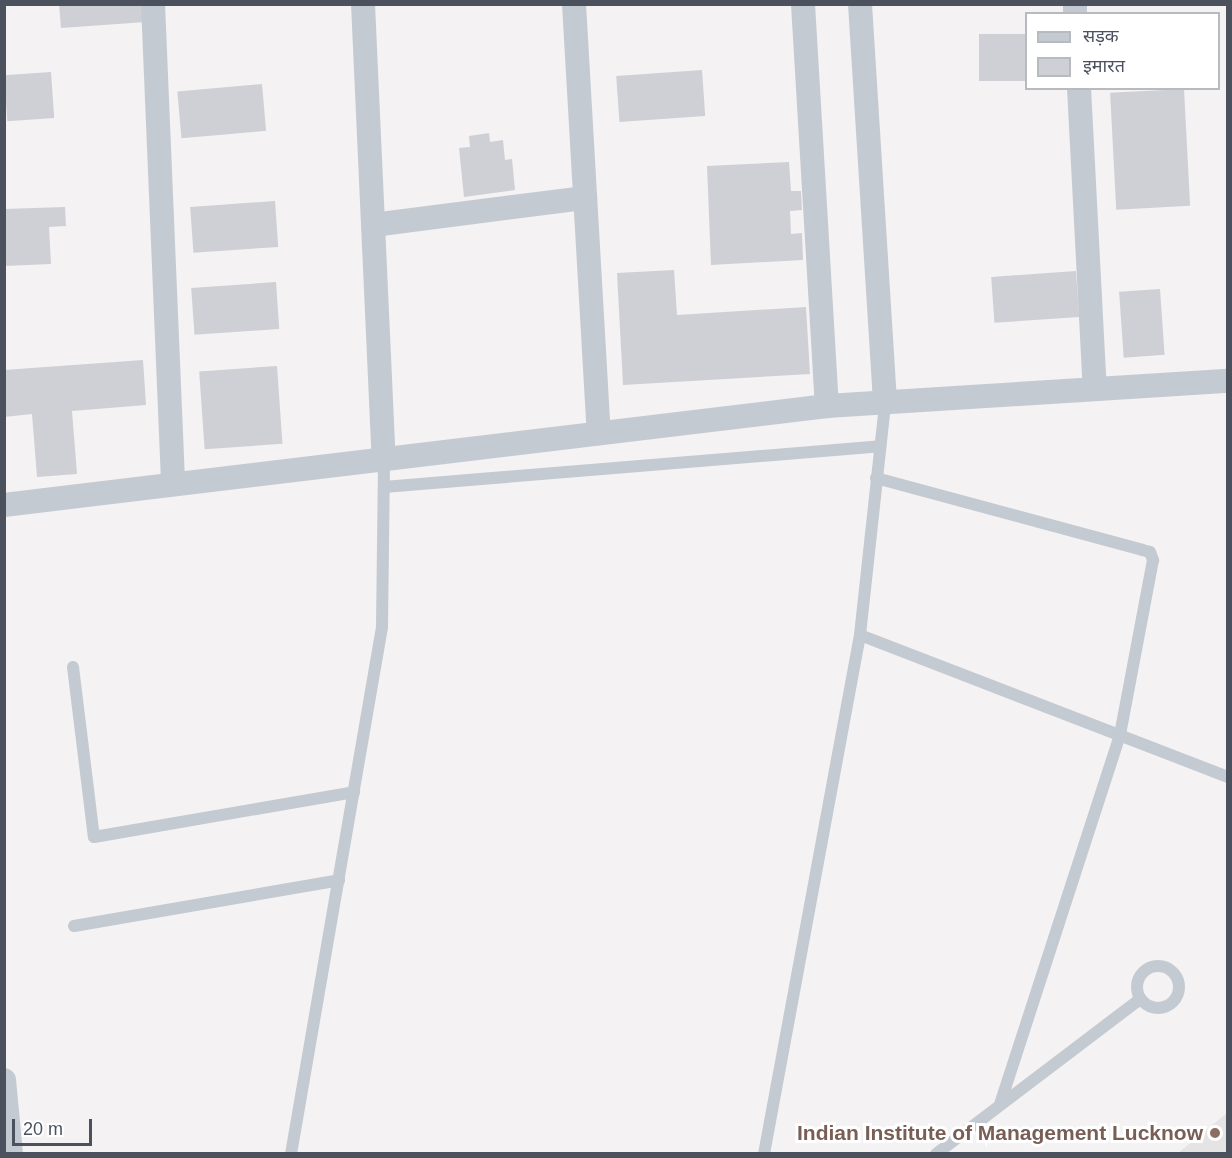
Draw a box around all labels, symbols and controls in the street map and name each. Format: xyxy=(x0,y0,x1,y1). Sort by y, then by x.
legend xyxy=(1025,12,1220,90)
text: सड़क xyxy=(1083,26,1119,46)
text: इमारत xyxy=(1083,56,1125,76)
scale bar xyxy=(15,1107,94,1145)
text: 20 m xyxy=(23,1119,63,1139)
place label: Indian Institute of Management Lucknow xyxy=(797,1120,1203,1146)
marker: Indian Institute of Management Lucknow xyxy=(1208,1126,1222,1140)

